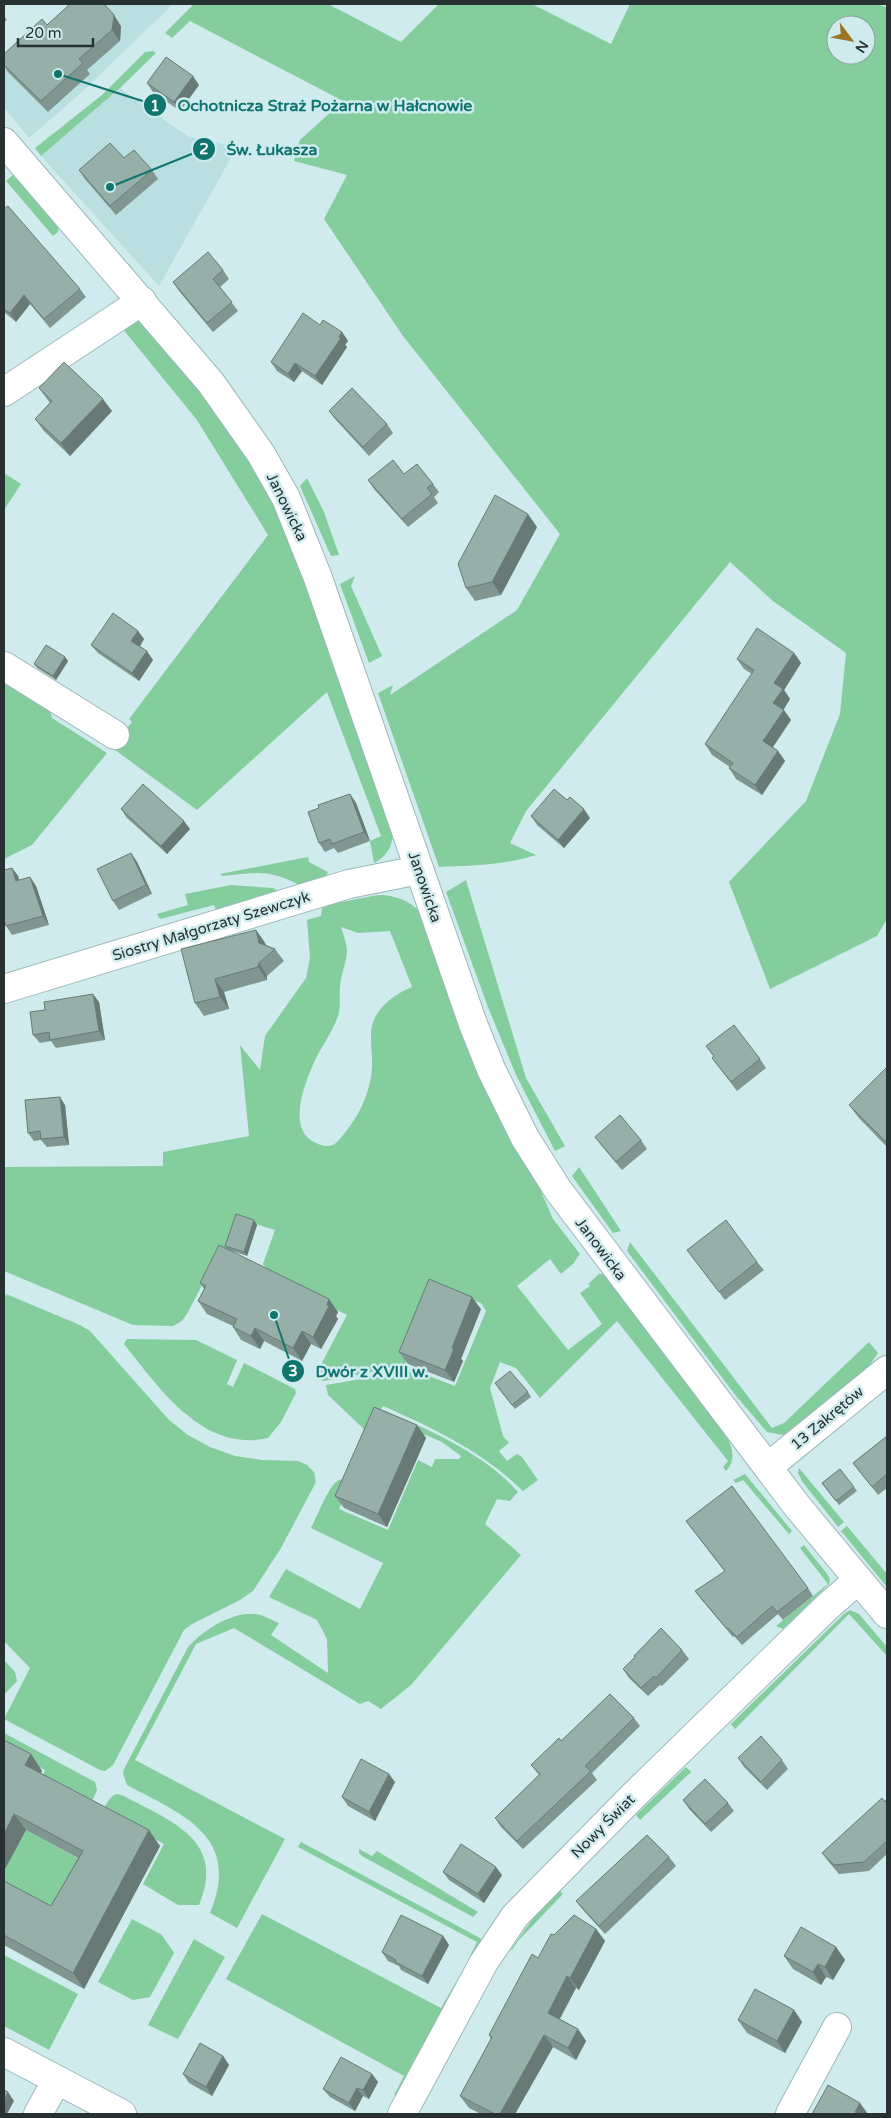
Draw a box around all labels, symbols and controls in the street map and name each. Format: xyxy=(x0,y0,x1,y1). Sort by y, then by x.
scale bar xyxy=(18,15,92,47)
north arrow xyxy=(826,15,876,65)
text: 20 m xyxy=(25,24,62,42)
text: N xyxy=(851,37,872,56)
callout: Ochotnicza Straż Pożarna w Hałcnowie xyxy=(143,90,483,121)
text: Ochotnicza Straż Pożarna w Hałcnowie xyxy=(178,96,472,116)
text: 1 xyxy=(150,97,160,115)
callout: Św. Łukasza xyxy=(191,133,327,164)
text: 2 xyxy=(199,140,209,158)
text: Św. Łukasza xyxy=(227,140,317,160)
street label: Janowicka xyxy=(263,470,311,544)
street label: Janowicka xyxy=(405,849,445,925)
street label: Siostry Małgorzaty Szewczyk xyxy=(110,887,312,965)
street label: Janowicka xyxy=(572,1214,630,1284)
callout: Dwór z XVIII w. xyxy=(280,1356,438,1387)
text: 3 xyxy=(288,1362,298,1380)
text: Dwór z XVIII w. xyxy=(315,1362,429,1382)
street label: 13 Zakrętów xyxy=(787,1382,867,1454)
street label: Nowy Świat xyxy=(567,1790,639,1862)

